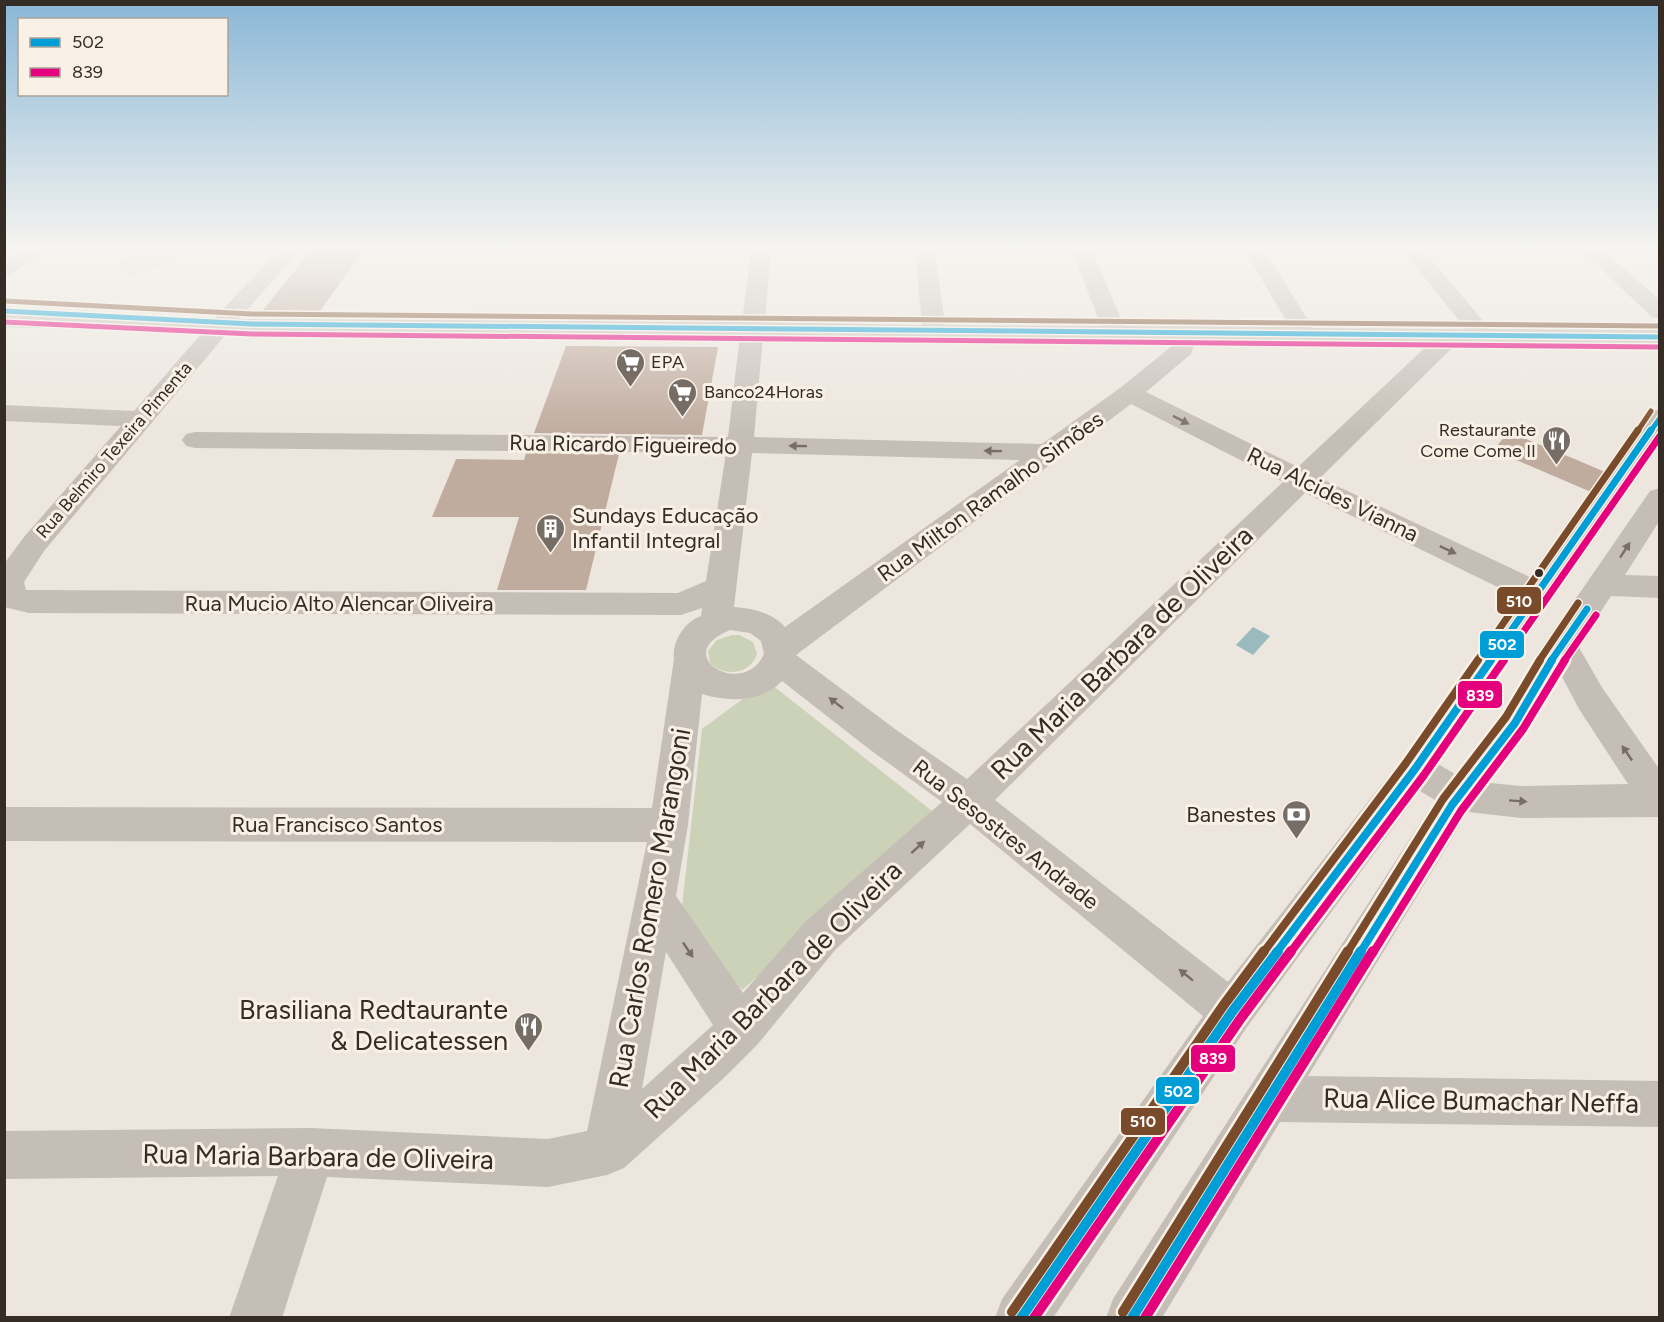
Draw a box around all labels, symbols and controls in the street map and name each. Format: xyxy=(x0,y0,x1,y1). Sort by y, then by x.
legend xyxy=(18,18,228,96)
text: 502 xyxy=(72,31,104,53)
text: 839 xyxy=(72,61,103,83)
supermarket icon: EPA xyxy=(614,346,646,388)
place label: EPA xyxy=(651,351,684,373)
street label: Rua Belmiro Texeira Pimenta xyxy=(31,357,197,543)
supermarket icon: Banco24Horas xyxy=(667,376,699,418)
place label: Banco24Horas xyxy=(704,381,823,403)
street label: Rua Milton Ramalho Simões xyxy=(872,405,1108,587)
one-way arrow xyxy=(1173,415,1190,424)
place label: Restaurante Come Come II xyxy=(1420,419,1536,462)
restaurant icon: Restaurante Come Come II xyxy=(1541,424,1573,466)
street label: Rua Ricardo Figueiredo xyxy=(509,429,737,460)
one-way arrow xyxy=(789,441,808,451)
street label: Rua Alcides Vianna xyxy=(1243,441,1423,548)
one-way arrow xyxy=(983,446,1002,455)
place label: Sundays Educação Infantil Integral xyxy=(572,502,758,554)
building icon: Sundays Educação Infantil Integral xyxy=(535,512,567,554)
street label: Rua Maria Barbara de Oliveira xyxy=(984,519,1260,787)
one-way arrow xyxy=(1620,542,1631,558)
one-way arrow xyxy=(1440,546,1457,555)
unlabelled marker xyxy=(1533,567,1545,579)
line badge: 510 xyxy=(1496,586,1542,615)
street label: Rua Mucio Alto Alencar Oliveira xyxy=(185,590,493,617)
text: 510 xyxy=(1506,592,1532,611)
line badge: 502 xyxy=(1479,630,1525,659)
text: 502 xyxy=(1488,635,1516,654)
line badge: 839 xyxy=(1457,680,1503,709)
text: 839 xyxy=(1466,686,1494,705)
one-way arrow xyxy=(828,697,844,710)
street label: Rua Carlos Romero Marangoni xyxy=(602,725,697,1090)
one-way arrow xyxy=(1621,745,1633,761)
street label: Rua Sesostres Andrade xyxy=(907,753,1104,915)
one-way arrow xyxy=(1508,796,1527,806)
bank icon: Banestes xyxy=(1281,798,1313,840)
place label: Banestes xyxy=(1186,801,1276,828)
street label: Rua Francisco Santos xyxy=(232,811,443,838)
one-way arrow xyxy=(911,840,926,854)
street label: Rua Maria Barbara de Oliveira xyxy=(637,854,909,1126)
one-way arrow xyxy=(682,942,693,958)
one-way arrow xyxy=(1179,970,1194,982)
place label: Brasiliana Redtaurante & Delicatessen xyxy=(239,993,508,1057)
restaurant icon: Brasiliana Redtaurante & Delicatessen xyxy=(513,1010,545,1052)
line badge: 839 xyxy=(1190,1044,1236,1073)
text: 839 xyxy=(1199,1049,1227,1068)
line badge: 502 xyxy=(1155,1076,1200,1105)
street label: Rua Alice Bumachar Neffa xyxy=(1323,1081,1639,1120)
text: 502 xyxy=(1164,1082,1192,1101)
line badge: 510 xyxy=(1120,1107,1166,1136)
text: 510 xyxy=(1130,1112,1156,1131)
street label: Rua Maria Barbara de Oliveira xyxy=(142,1137,494,1176)

